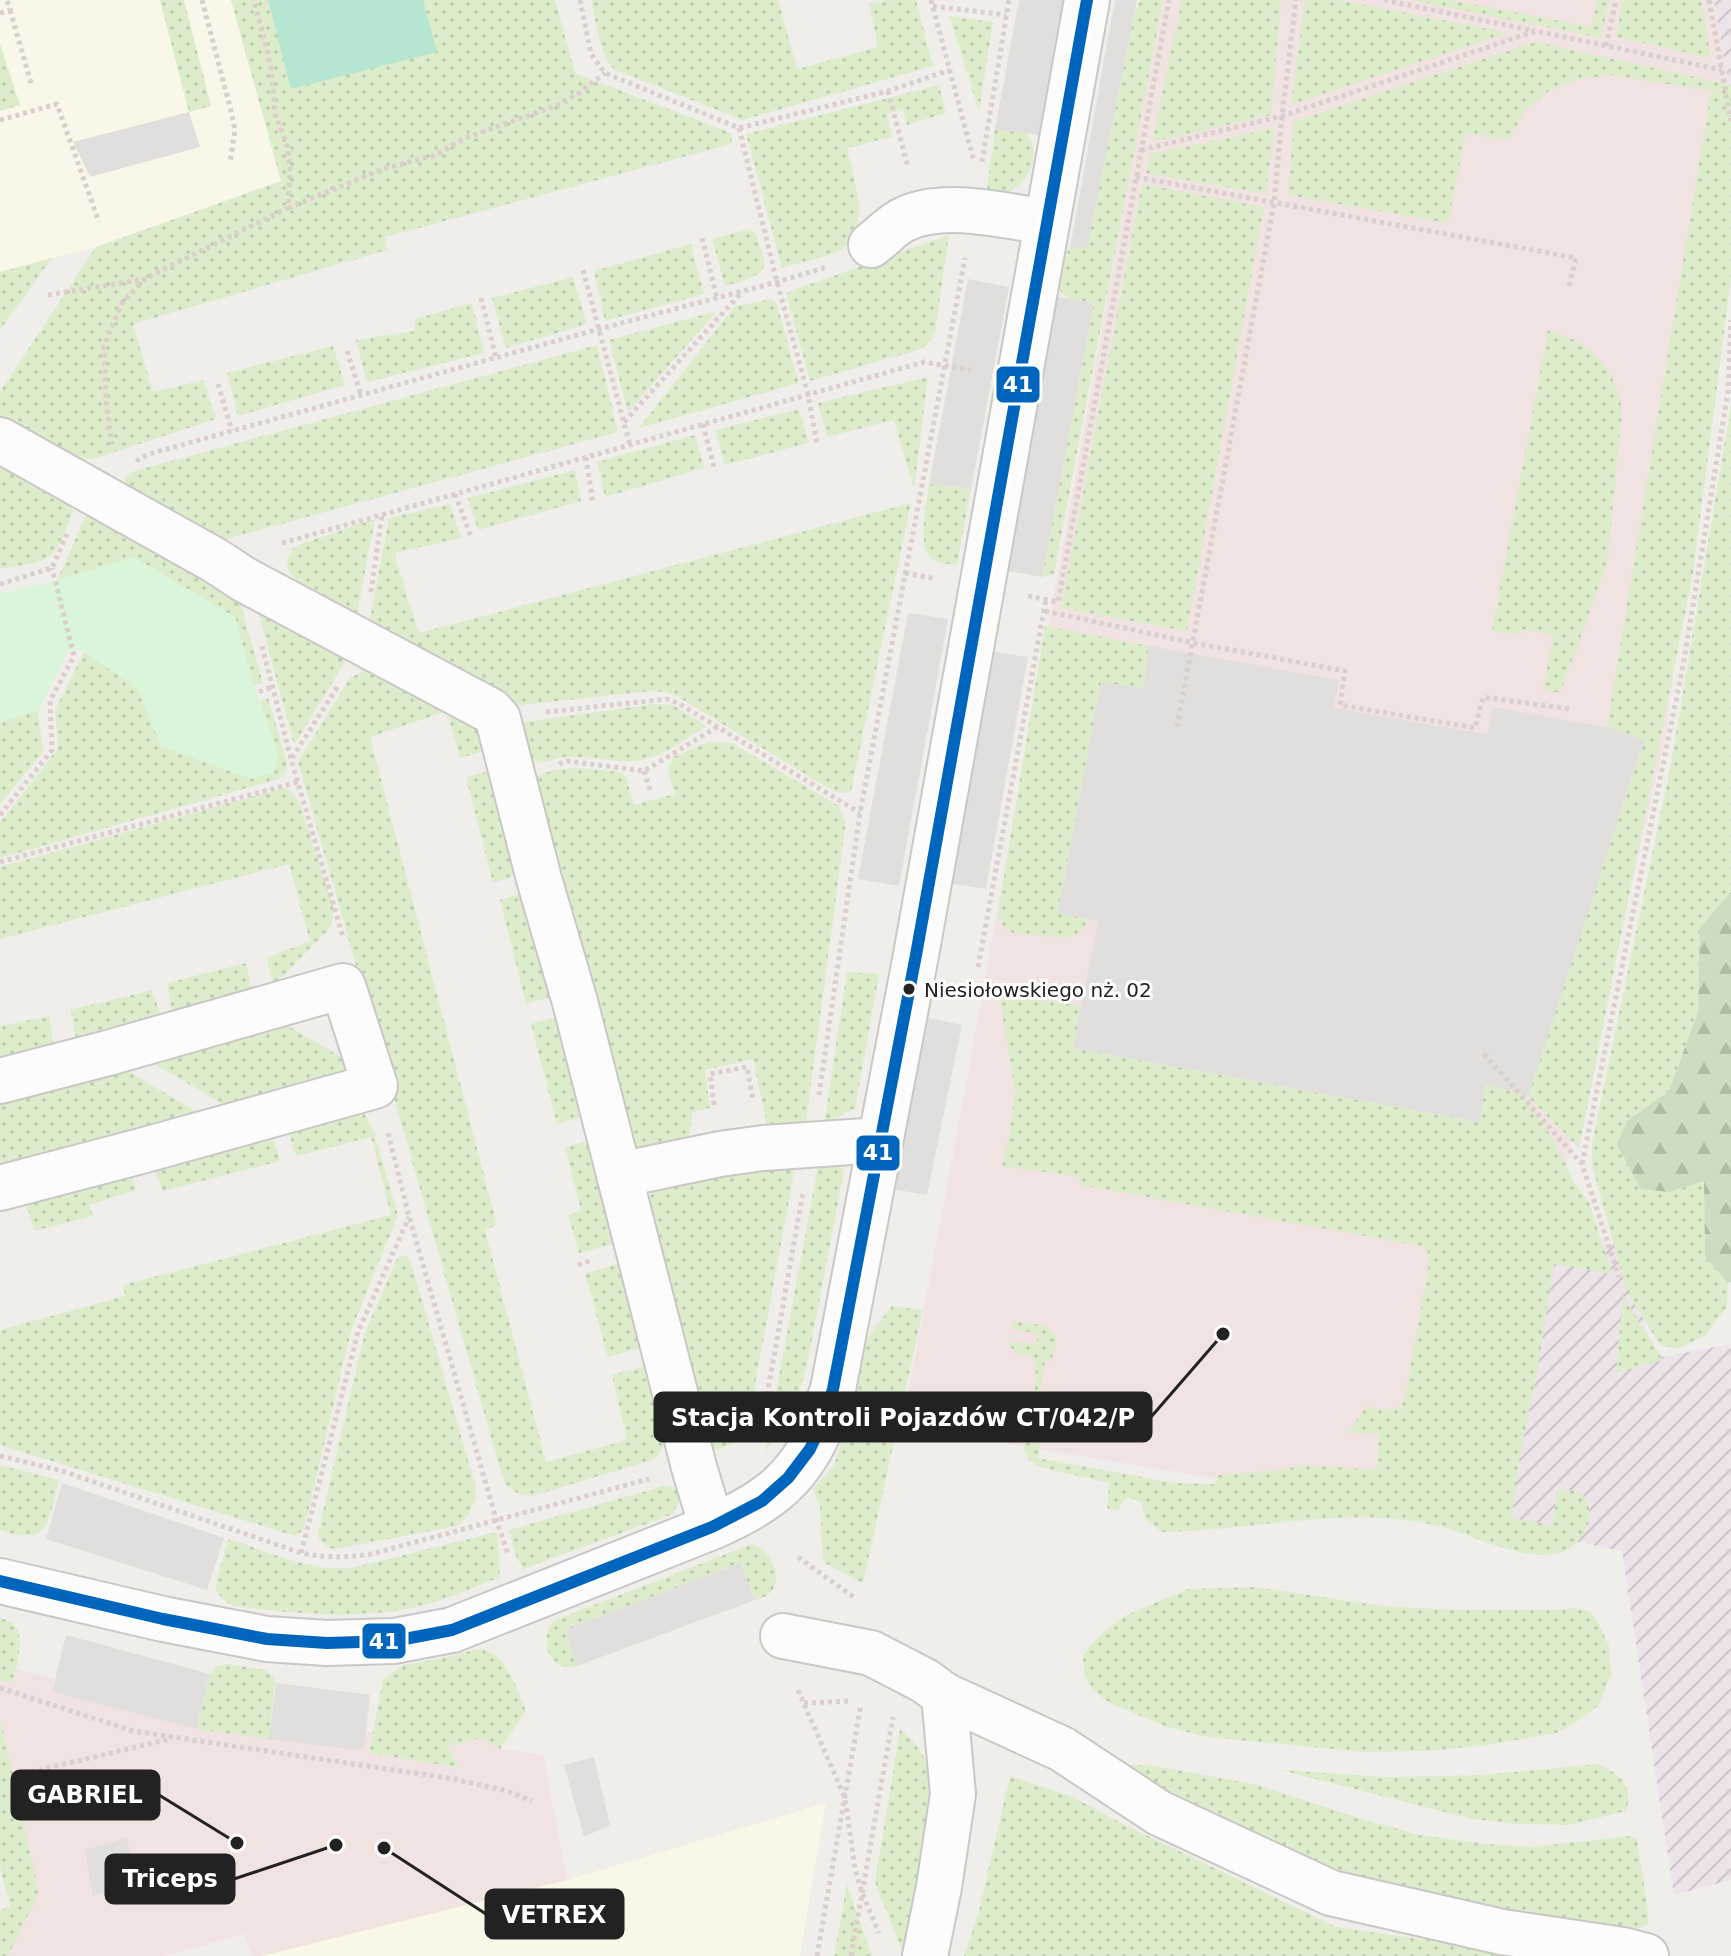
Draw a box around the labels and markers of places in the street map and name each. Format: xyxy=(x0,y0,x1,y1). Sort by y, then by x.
place label: Niesiołowskiego nż. 02 xyxy=(924,978,1152,1002)
marker: Niesiołowskiego nż. 02 xyxy=(901,981,917,997)
callout: Stacja Kontroli Pojazdów CT/042/P xyxy=(655,1393,1151,1441)
callout: GABRIEL xyxy=(12,1771,159,1819)
callout: Triceps xyxy=(106,1855,234,1903)
callout: VETREX xyxy=(486,1890,623,1938)

